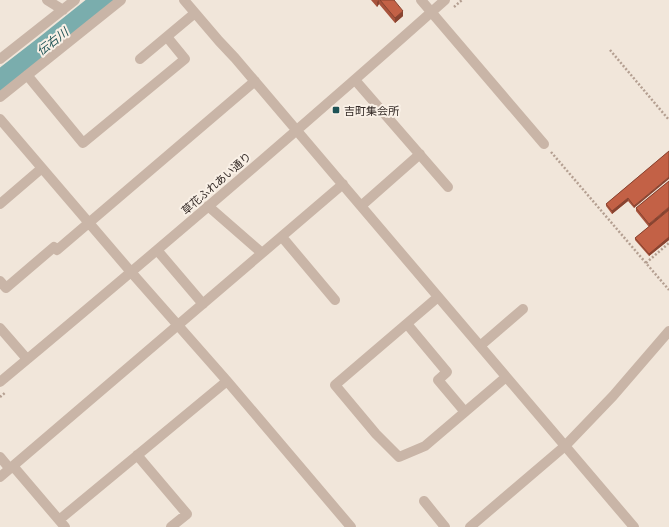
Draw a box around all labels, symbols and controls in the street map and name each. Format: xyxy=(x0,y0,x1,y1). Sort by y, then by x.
water label: 伝右川 xyxy=(34,23,72,58)
place label: 吉町集会所 xyxy=(344,104,400,117)
marker: 吉町集会所 xyxy=(331,105,341,115)
street label: 草花ふれあい通り xyxy=(179,149,253,217)

